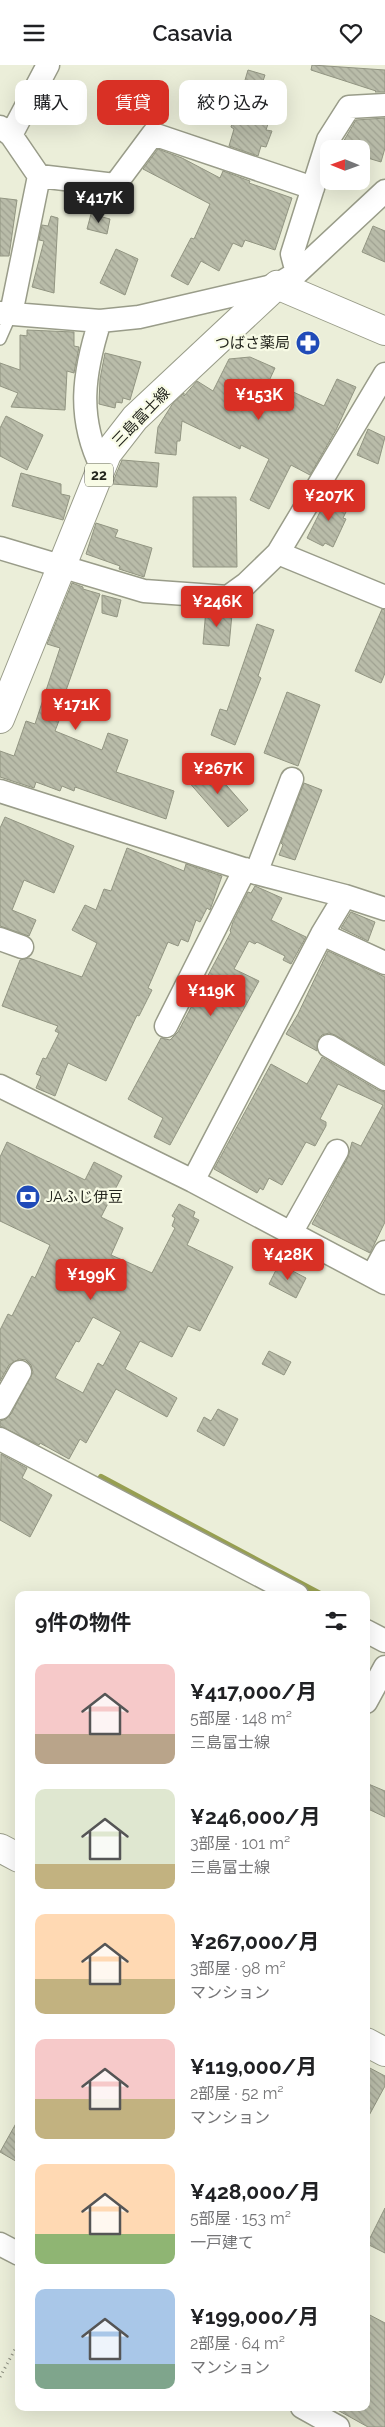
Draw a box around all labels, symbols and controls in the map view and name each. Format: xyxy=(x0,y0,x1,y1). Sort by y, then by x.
icon: menu xyxy=(20,19,48,47)
icon: heart xyxy=(337,19,365,47)
text: Casavia xyxy=(153,20,232,46)
chip: 購入 xyxy=(15,80,87,125)
chip: 賃貸 xyxy=(97,80,169,125)
chip: 絞り込み xyxy=(179,80,287,125)
north arrow xyxy=(320,140,370,190)
map controls xyxy=(320,140,370,190)
pin: ¥417K xyxy=(64,181,134,224)
text: ¥417K xyxy=(75,188,123,207)
pharmacy icon: つばさ薬局 xyxy=(295,330,321,356)
place label: つばさ薬局 xyxy=(215,334,290,352)
pin: ¥153K xyxy=(224,379,294,421)
street label: 三島富士線 xyxy=(108,384,174,450)
text: ¥153K xyxy=(235,385,283,404)
road number: 22 xyxy=(85,463,113,487)
pin: ¥207K xyxy=(294,479,364,522)
text: ¥207K xyxy=(304,486,354,505)
pin: ¥246K xyxy=(182,585,252,628)
text: ¥246K xyxy=(192,592,242,611)
pin: ¥171K xyxy=(41,689,111,731)
text: ¥171K xyxy=(53,695,99,714)
pin: ¥267K xyxy=(183,753,253,795)
text: ¥267K xyxy=(193,759,243,778)
pin: ¥119K xyxy=(176,975,246,1017)
text: ¥119K xyxy=(187,981,235,1000)
bank icon: JAふじ伊豆 xyxy=(15,1184,41,1210)
place label: JAふじ伊豆 xyxy=(46,1188,123,1206)
pin: ¥428K xyxy=(253,1239,323,1281)
text: ¥428K xyxy=(263,1245,313,1264)
pin: ¥199K xyxy=(56,1259,126,1301)
text: ¥199K xyxy=(67,1265,115,1284)
icon: filters xyxy=(322,1607,350,1635)
text: 9件の物件 xyxy=(35,1610,131,1635)
text: ¥417,000/月 xyxy=(190,1679,317,1704)
icon: home xyxy=(75,1684,135,1744)
text: 5部屋 · 148 m² xyxy=(190,1709,292,1728)
text: 三島富士線 xyxy=(190,1733,270,1752)
text: ¥246,000/月 xyxy=(190,1804,321,1829)
icon: home xyxy=(75,1809,135,1869)
text: 3部屋 · 101 m² xyxy=(190,1834,290,1853)
text: 三島富士線 xyxy=(190,1858,270,1877)
text: ¥267,000/月 xyxy=(190,1929,319,1954)
icon: home xyxy=(75,1934,135,1994)
text: 3部屋 · 98 m² xyxy=(190,1959,286,1978)
text: マンション xyxy=(190,1983,270,2002)
text: ¥119,000/月 xyxy=(190,2054,317,2079)
icon: home xyxy=(75,2059,135,2119)
text: 2部屋 · 52 m² xyxy=(190,2084,284,2103)
text: マンション xyxy=(190,2108,270,2127)
text: ¥428,000/月 xyxy=(190,2179,320,2204)
icon: home xyxy=(75,2184,135,2244)
text: 5部屋 · 153 m² xyxy=(190,2209,291,2228)
text: 一戸建て xyxy=(190,2233,254,2252)
text: ¥199,000/月 xyxy=(190,2304,319,2329)
icon: home xyxy=(75,2309,135,2369)
text: 2部屋 · 64 m² xyxy=(190,2334,285,2353)
text: マンション xyxy=(190,2358,270,2377)

